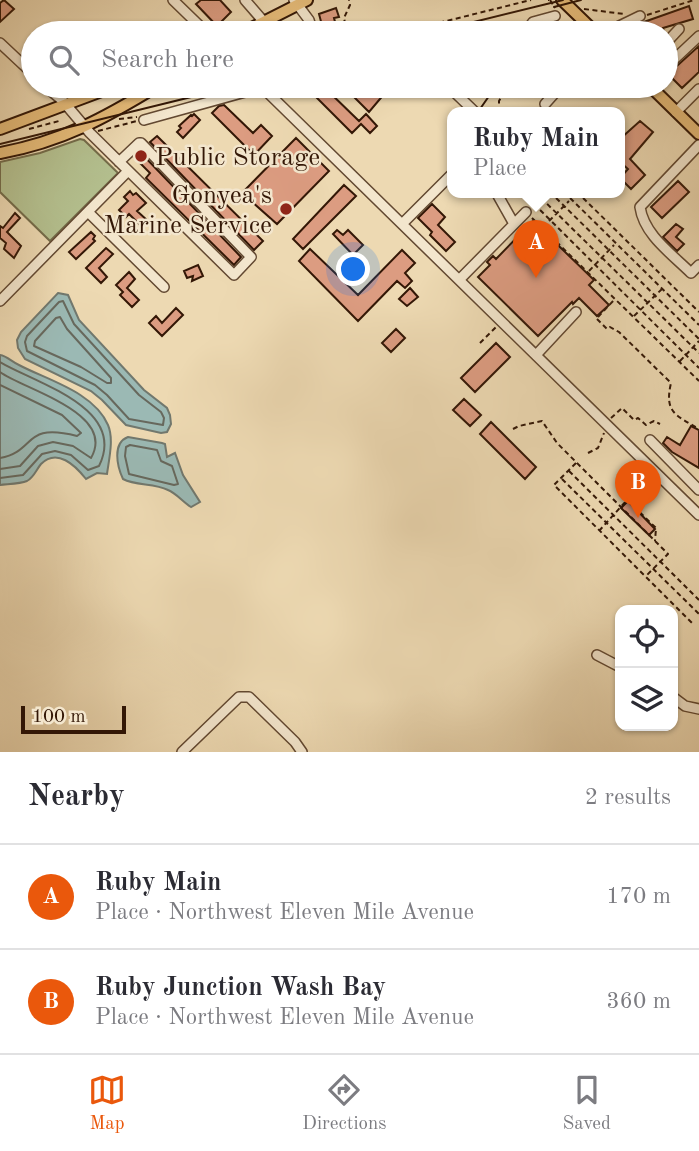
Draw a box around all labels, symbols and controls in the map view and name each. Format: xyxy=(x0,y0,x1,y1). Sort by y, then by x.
search box xyxy=(21,21,678,98)
icon: search xyxy=(45,41,83,79)
text: Search here xyxy=(101,47,234,73)
popup xyxy=(447,107,625,198)
text: Ruby Main xyxy=(473,126,599,152)
place label: Public Storage xyxy=(155,145,320,171)
marker: Public Storage xyxy=(133,148,149,164)
text: Place xyxy=(473,157,527,180)
place label: Gonyea's Marine Service xyxy=(104,183,272,239)
marker: Gonyea's Marine Service xyxy=(278,201,294,217)
pin: A xyxy=(513,220,559,278)
your location xyxy=(336,252,370,286)
pin: B xyxy=(615,460,661,518)
map controls xyxy=(615,605,678,731)
button: locate xyxy=(615,605,678,668)
button: layers xyxy=(615,668,678,731)
scale bar xyxy=(21,703,126,735)
text: 100 m xyxy=(32,708,85,727)
text: Nearby xyxy=(28,782,125,812)
text: 2 results xyxy=(585,786,671,809)
text: Ruby Main xyxy=(95,870,221,896)
text: A xyxy=(42,885,60,908)
text: 170 m xyxy=(606,885,671,908)
text: Place · Northwest Eleven Mile Avenue xyxy=(95,901,474,924)
text: Ruby Junction Wash Bay xyxy=(95,975,386,1001)
text: B xyxy=(43,990,59,1013)
text: 360 m xyxy=(606,990,671,1013)
text: Place · Northwest Eleven Mile Avenue xyxy=(95,1006,474,1029)
tab: Map xyxy=(88,1071,126,1136)
tab: Directions xyxy=(302,1071,387,1136)
tab: Saved xyxy=(563,1071,611,1136)

